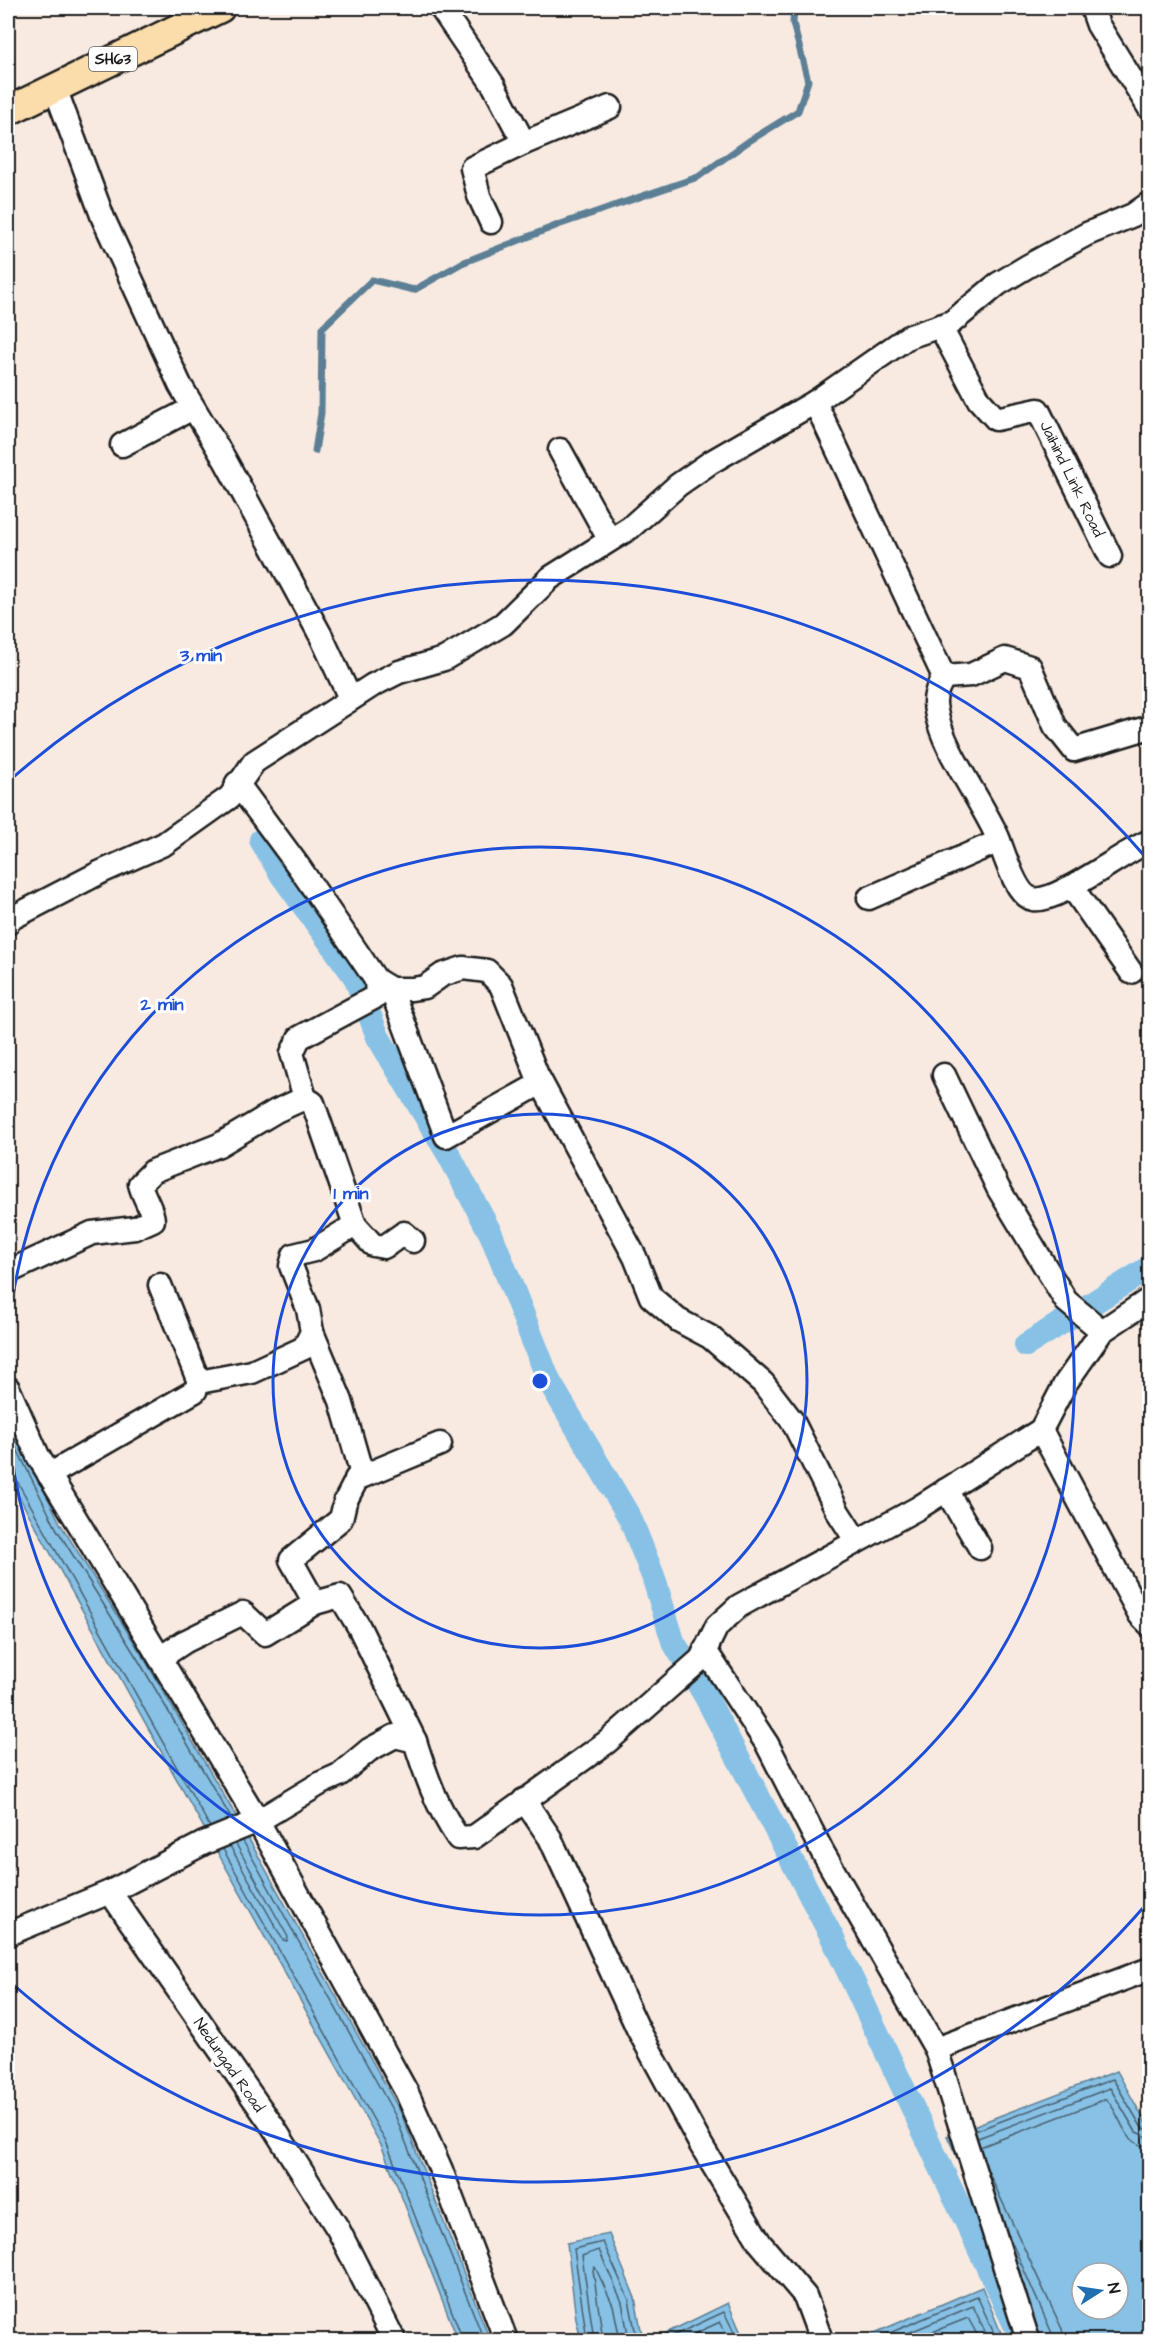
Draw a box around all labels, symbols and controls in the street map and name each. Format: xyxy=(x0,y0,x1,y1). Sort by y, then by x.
road number: SH63 xyxy=(89,47,137,71)
street label: Jaihind Link Road xyxy=(1034,417,1110,541)
text: 3 min xyxy=(179,643,222,668)
text: 2 min xyxy=(139,992,184,1017)
text: 1 min xyxy=(333,1181,369,1206)
centre of rings xyxy=(530,1371,550,1391)
street label: Nedungad Road xyxy=(187,2013,270,2117)
north arrow xyxy=(1070,2261,1130,2321)
text: N xyxy=(1102,2281,1125,2295)

